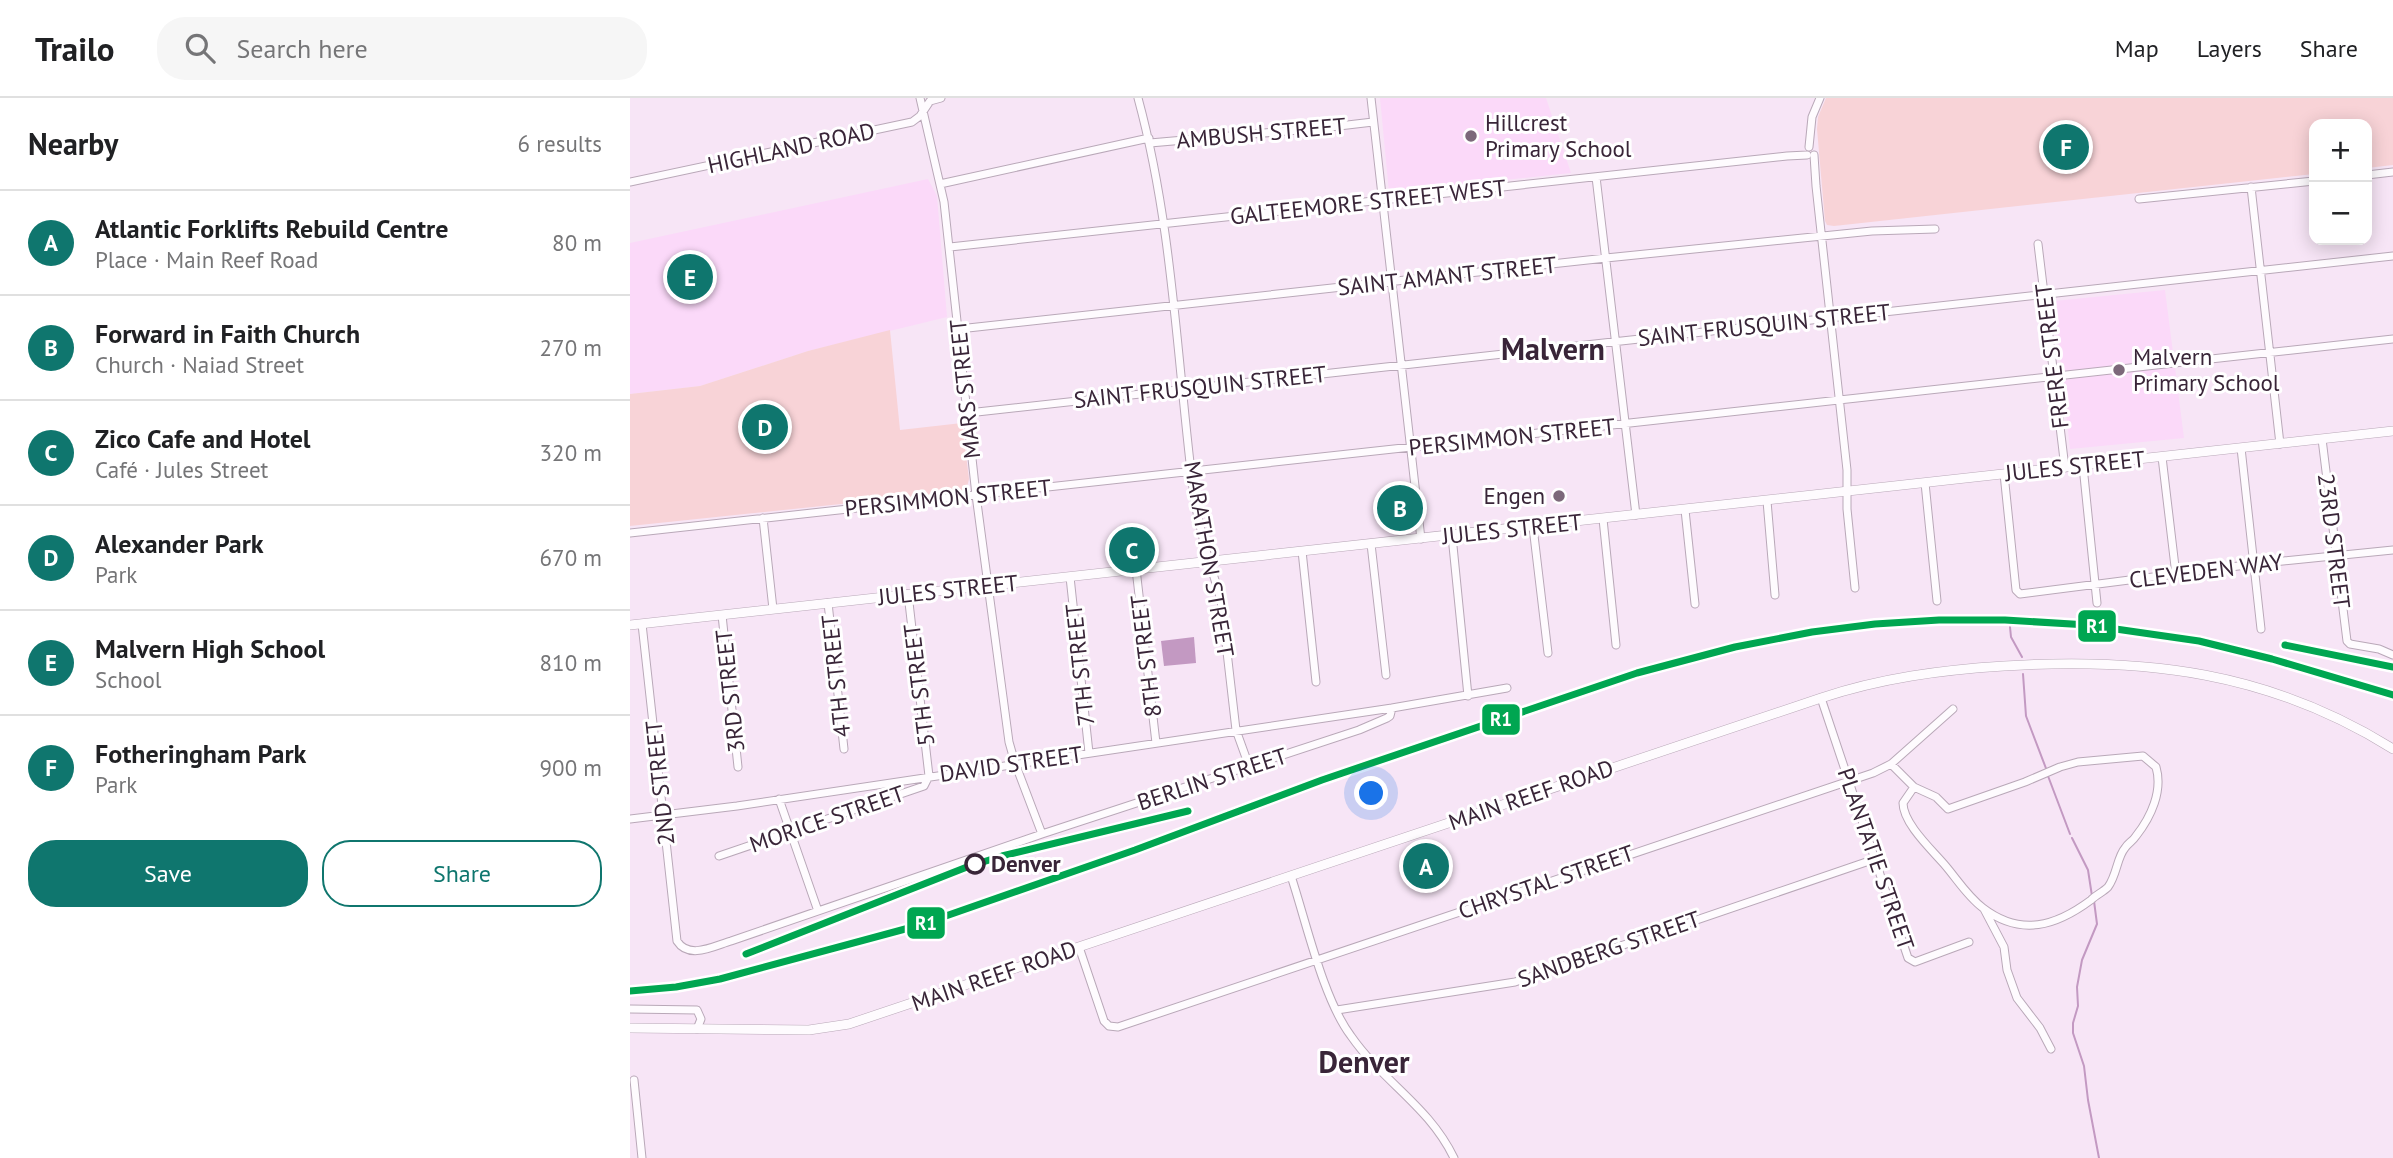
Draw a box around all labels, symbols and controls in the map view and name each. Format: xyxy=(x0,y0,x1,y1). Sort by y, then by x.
search box xyxy=(157,17,647,80)
text: Trailo xyxy=(35,27,115,70)
icon: search xyxy=(181,29,219,67)
text: Search here xyxy=(237,32,368,65)
text: Map xyxy=(2115,33,2159,64)
text: Layers xyxy=(2197,33,2262,64)
text: Share xyxy=(2300,33,2358,64)
place label: Hillcrest Primary School xyxy=(1485,108,1632,163)
street label: AMBUSH STREET xyxy=(1175,111,1347,154)
street label: HIGHLAND ROAD xyxy=(705,116,877,179)
map controls xyxy=(2309,119,2372,245)
button: + xyxy=(2309,119,2372,182)
pin: F xyxy=(2043,121,2089,173)
text: Nearby xyxy=(28,124,118,163)
marker: Hillcrest Primary School xyxy=(1463,128,1479,144)
text: 6 results xyxy=(518,129,602,158)
street label: GALTEEMORE STREET WEST xyxy=(1229,173,1508,230)
button: − xyxy=(2309,182,2372,245)
text: Atlantic Forklifts Rebuild Centre xyxy=(95,212,448,245)
text: A xyxy=(44,228,58,257)
text: 80 m xyxy=(552,228,602,257)
text: Place · Main Reef Road xyxy=(95,245,318,274)
street label: SAINT AMANT STREET xyxy=(1336,250,1558,301)
pin: E xyxy=(667,251,713,303)
street label: FRERE STREET xyxy=(2028,282,2075,430)
street label: SAINT FRUSQUIN STREET xyxy=(1636,297,1892,352)
text: Forward in Faith Church xyxy=(95,317,360,350)
street label: MARS STREET xyxy=(943,318,986,460)
district label: Malvern xyxy=(1501,329,1605,368)
text: B xyxy=(44,333,58,362)
text: 270 m xyxy=(540,333,602,362)
place label: Malvern Primary School xyxy=(2133,342,2280,397)
text: Church · Naiad Street xyxy=(95,350,304,379)
street label: SAINT FRUSQUIN STREET xyxy=(1072,359,1328,414)
marker: Malvern Primary School xyxy=(2111,362,2127,378)
pin: D xyxy=(742,401,788,453)
street label: PERSIMMON STREET xyxy=(1407,411,1617,462)
text: Zico Cafe and Hotel xyxy=(95,422,311,455)
text: C xyxy=(45,438,57,467)
text: 320 m xyxy=(540,438,602,467)
street label: JULES STREET xyxy=(2003,444,2146,487)
text: Café · Jules Street xyxy=(95,455,268,484)
street label: MARATHON STREET xyxy=(1178,459,1241,659)
street label: PERSIMMON STREET xyxy=(843,472,1053,523)
street label: 23RD STREET xyxy=(2312,472,2357,610)
place label: Engen xyxy=(1483,481,1545,510)
pin: B xyxy=(1377,482,1423,534)
marker: Engen xyxy=(1551,488,1567,504)
street label: JULES STREET xyxy=(1440,507,1583,550)
pin: C xyxy=(1109,524,1155,576)
text: Alexander Park xyxy=(95,527,264,560)
text: D xyxy=(44,543,58,572)
text: 670 m xyxy=(540,543,602,572)
street label: CLEVEDEN WAY xyxy=(2128,547,2284,594)
text: Park xyxy=(95,560,137,589)
street label: JULES STREET xyxy=(876,568,1019,611)
street label: 8TH STREET xyxy=(1124,593,1167,719)
street label: 7TH STREET xyxy=(1059,602,1100,728)
line badge: R1 xyxy=(2077,609,2117,643)
street label: 4TH STREET xyxy=(815,613,856,739)
text: R1 xyxy=(2086,614,2108,638)
street label: 5TH STREET xyxy=(897,622,940,748)
street label: 3RD STREET xyxy=(709,628,750,754)
text: Malvern High School xyxy=(95,632,325,665)
text: E xyxy=(45,648,57,677)
text: 810 m xyxy=(540,648,602,677)
text: School xyxy=(95,665,162,694)
line badge: R1 xyxy=(1481,703,1521,736)
text: R1 xyxy=(1490,707,1512,731)
street label: 2ND STREET xyxy=(639,719,680,847)
text: Fotheringham Park xyxy=(95,737,306,770)
street label: DAVID STREET xyxy=(938,739,1084,788)
street label: BERLIN STREET xyxy=(1133,741,1291,816)
text: F xyxy=(45,753,57,782)
text: 900 m xyxy=(540,753,602,782)
street label: MAIN REEF ROAD xyxy=(1444,753,1617,836)
street label: PLANTATIE STREET xyxy=(1832,764,1921,954)
text: Park xyxy=(95,770,137,799)
your location xyxy=(1354,776,1388,810)
street label: MORICE STREET xyxy=(746,778,908,859)
street label: CHRYSTAL STREET xyxy=(1454,838,1638,925)
button: Save xyxy=(28,840,308,907)
button: Share xyxy=(322,840,602,907)
pin: A xyxy=(1403,840,1449,892)
place label: Denver xyxy=(991,849,1062,878)
marker: Denver xyxy=(965,854,985,874)
street label: SANDBERG STREET xyxy=(1514,904,1704,993)
line badge: R1 xyxy=(906,906,946,940)
text: R1 xyxy=(915,911,937,935)
street label: MAIN REEF ROAD xyxy=(907,934,1080,1017)
district label: Denver xyxy=(1319,1042,1410,1081)

